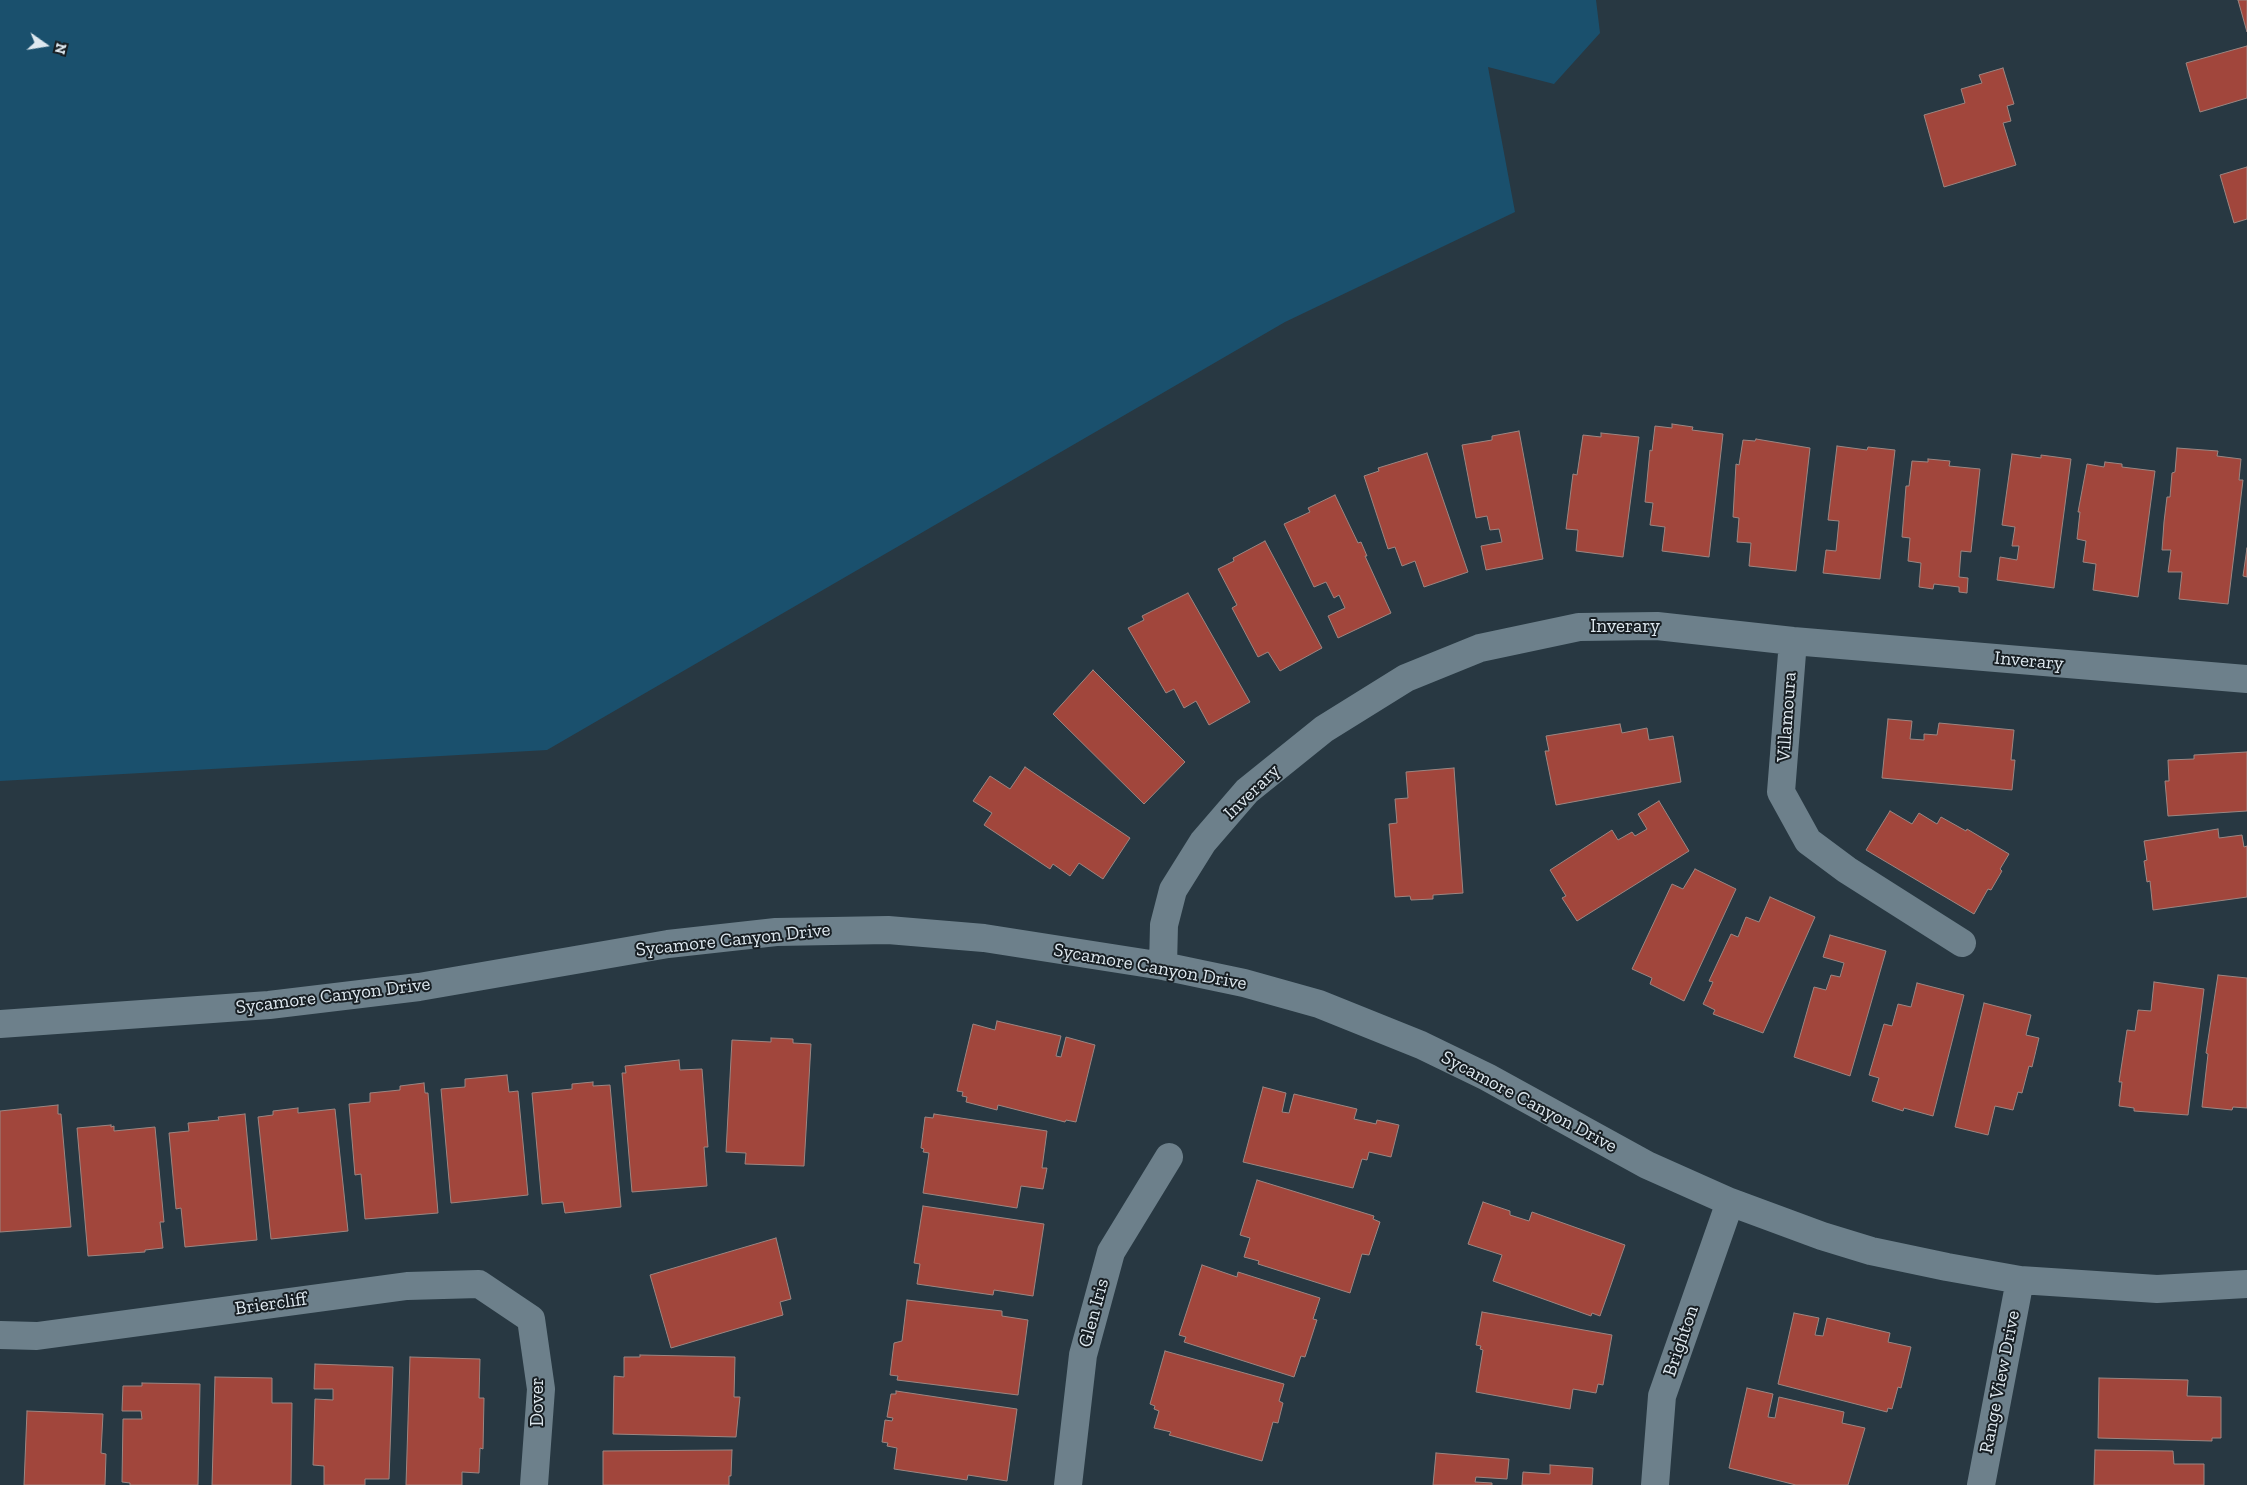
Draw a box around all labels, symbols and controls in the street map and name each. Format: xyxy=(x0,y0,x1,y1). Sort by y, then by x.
north arrow xyxy=(20,20,70,70)
text: N xyxy=(51,41,70,56)
street label: Inverary xyxy=(1590,616,1660,638)
street label: Inverary xyxy=(1993,647,2065,675)
street label: Villamoura xyxy=(1772,671,1802,763)
street label: Inverary xyxy=(1219,760,1285,824)
street label: Sycamore Canyon Drive xyxy=(634,918,832,962)
street label: Sycamore Canyon Drive xyxy=(1052,939,1248,995)
street label: Sycamore Canyon Drive xyxy=(234,973,432,1019)
street label: Sycamore Canyon Drive xyxy=(1437,1046,1621,1158)
street label: Glen Iris xyxy=(1074,1276,1114,1350)
street label: Briercliff xyxy=(234,1288,308,1320)
street label: Brighton xyxy=(1658,1303,1704,1379)
street label: Range View Drive xyxy=(1975,1309,2025,1455)
street label: Dover xyxy=(527,1377,549,1427)

